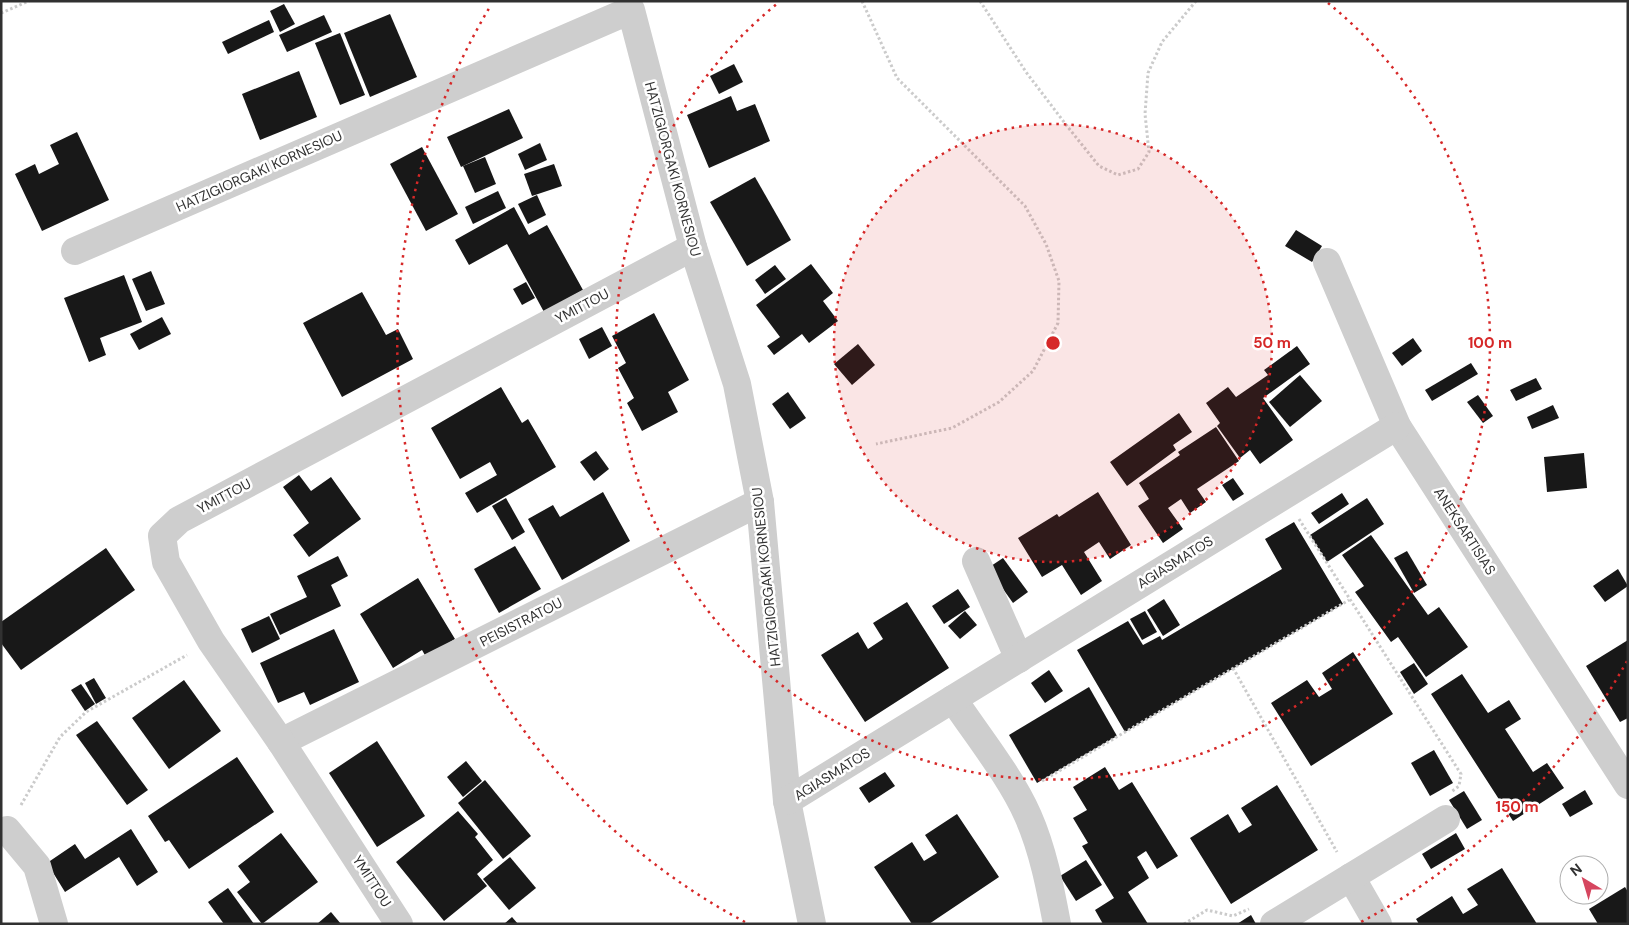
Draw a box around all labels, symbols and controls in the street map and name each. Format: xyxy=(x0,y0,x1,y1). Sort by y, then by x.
street label: HATZIGIORGAKI KORNESIOU xyxy=(641,80,705,258)
street label: HATZIGIORGAKI KORNESIOU xyxy=(173,126,345,216)
street label: YMITTOU xyxy=(552,284,612,328)
text: 50 m xyxy=(1253,333,1291,353)
text: 100 m xyxy=(1468,333,1512,353)
centre of rings xyxy=(1044,334,1062,352)
street label: YMITTOU xyxy=(194,474,254,518)
street label: ANEKSARTISIAS xyxy=(1430,484,1500,578)
street label: HATZIGIORGAKI KORNESIOU xyxy=(748,486,784,668)
street label: AGIASMATOS xyxy=(1134,531,1216,593)
street label: PEISISTRATOU xyxy=(477,593,565,651)
street label: AGIASMATOS xyxy=(791,743,873,805)
text: 150 m xyxy=(1496,797,1539,817)
street label: YMITTOU xyxy=(349,852,395,910)
north arrow xyxy=(1559,855,1609,905)
text: N xyxy=(1566,860,1586,880)

